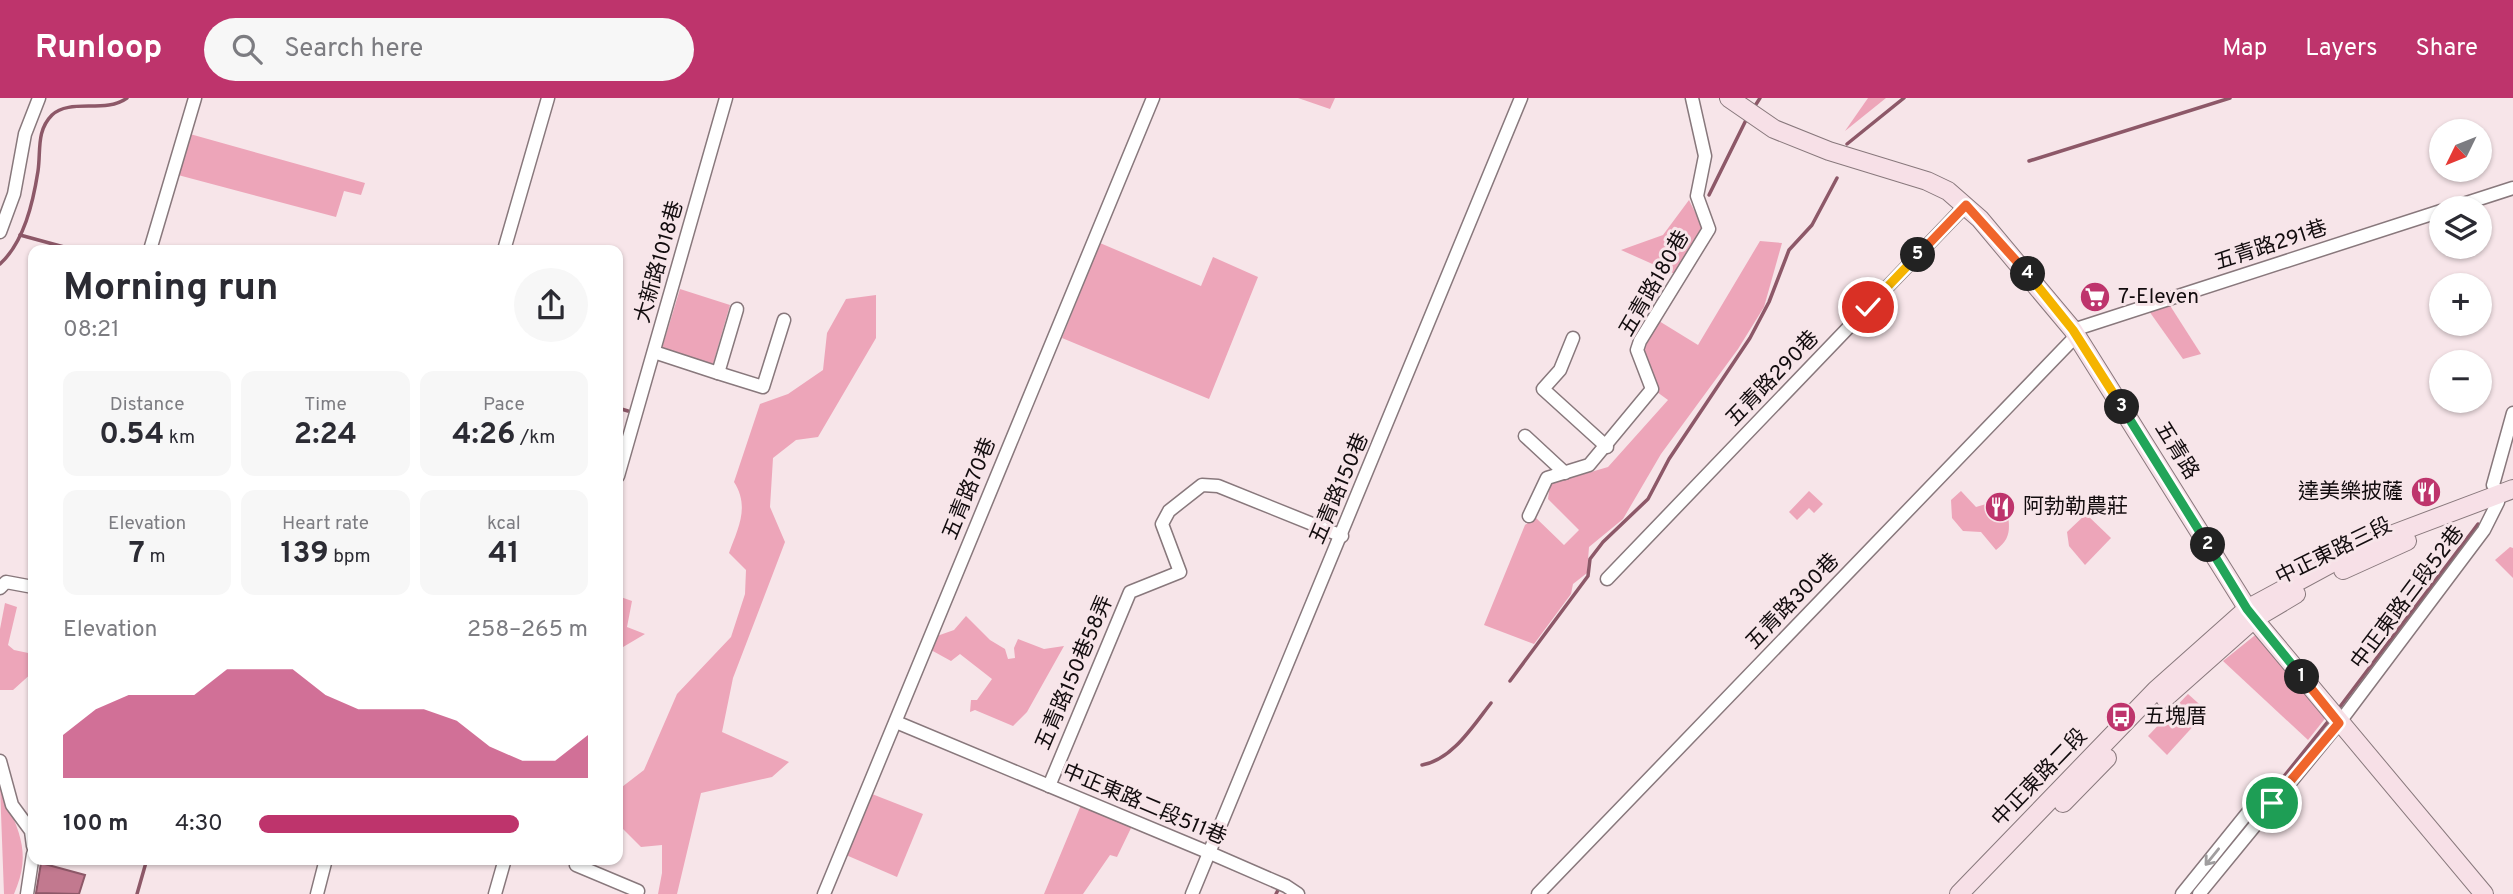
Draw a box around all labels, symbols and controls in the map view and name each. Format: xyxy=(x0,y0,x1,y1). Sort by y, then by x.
search box xyxy=(204,18,694,81)
text: Runloop xyxy=(35,28,162,70)
icon: search xyxy=(228,30,266,68)
text: Search here xyxy=(284,33,423,66)
text: Map xyxy=(2222,34,2267,64)
text: Layers xyxy=(2305,34,2377,64)
text: Share xyxy=(2415,34,2478,64)
north arrow xyxy=(2429,119,2492,182)
map controls xyxy=(2429,119,2492,413)
button: layers xyxy=(2429,196,2492,259)
street label: 大新路1018巷 xyxy=(630,198,690,326)
street label: 五青路291巷 xyxy=(2211,215,2331,277)
street label: 五青路180巷 xyxy=(1614,226,1696,342)
pin: 5 xyxy=(1900,238,1936,272)
text: 5 xyxy=(1912,242,1923,266)
pin: 4 xyxy=(2010,256,2046,292)
text: 4 xyxy=(2021,261,2034,285)
text: Morning run xyxy=(63,265,279,314)
button: share xyxy=(514,268,588,342)
button: + xyxy=(2429,273,2492,336)
pin xyxy=(1838,277,1898,337)
supermarket icon: 7-Eleven xyxy=(2078,280,2112,314)
place label: 7-Eleven xyxy=(2118,284,2199,311)
icon: check xyxy=(1849,288,1887,326)
text: 08:21 xyxy=(63,316,120,345)
street label: 五青路290巷 xyxy=(1721,325,1825,433)
button: − xyxy=(2429,350,2492,413)
pin: 3 xyxy=(2104,390,2140,424)
text: Distance xyxy=(110,393,184,417)
text: Time xyxy=(304,393,347,417)
text: Pace xyxy=(483,393,525,417)
text: 3 xyxy=(2116,394,2127,418)
text: 0.54 xyxy=(99,417,164,454)
text: 2:24 xyxy=(294,417,357,454)
text: 4:26 xyxy=(452,417,516,454)
street label: 五青路 xyxy=(2148,417,2204,485)
text: km xyxy=(164,426,195,450)
text: /km xyxy=(516,426,555,450)
street label: 五青路150巷 xyxy=(1304,429,1376,549)
street label: 五青路70巷 xyxy=(937,434,1003,544)
restaurant icon: 達美樂披薩 xyxy=(2409,475,2443,509)
place label: 達美樂披薩 xyxy=(2298,479,2403,506)
restaurant icon: 阿勃勒農莊 xyxy=(1983,490,2017,524)
place label: 阿勃勒農莊 xyxy=(2023,494,2128,521)
text: Elevation xyxy=(108,512,186,536)
text: Heart rate xyxy=(282,512,369,536)
text: kcal xyxy=(487,512,521,536)
street label: 中正東路三段 xyxy=(2271,512,2397,592)
street label: 中正東路三段52巷 xyxy=(2345,521,2471,675)
pin: 2 xyxy=(2190,528,2226,562)
text: 2 xyxy=(2202,532,2213,556)
text: 7 xyxy=(129,536,145,573)
text: 139 xyxy=(280,536,329,573)
text: 41 xyxy=(488,536,519,573)
text: m xyxy=(145,545,166,569)
text: bpm xyxy=(329,545,371,569)
street label: 五青路300巷 xyxy=(1740,548,1846,656)
street label: 五青路150巷58弄 xyxy=(1030,592,1120,754)
text: Elevation xyxy=(63,616,158,645)
text: 258–265 m xyxy=(467,616,588,645)
pin: 1 xyxy=(2284,660,2320,694)
text: 1 xyxy=(2298,664,2305,688)
bus stop icon: 五塊厝 xyxy=(2104,700,2138,734)
place label: 五塊厝 xyxy=(2144,704,2207,731)
street label: 中正東路二段 xyxy=(1987,723,2093,833)
street label: 中正東路二段511巷 xyxy=(1058,758,1230,852)
pin xyxy=(2242,773,2302,833)
icon: arrive xyxy=(2253,784,2291,822)
text: 100 m xyxy=(63,810,128,839)
text: 4:30 xyxy=(175,810,223,839)
one-way arrow xyxy=(2205,848,2220,866)

